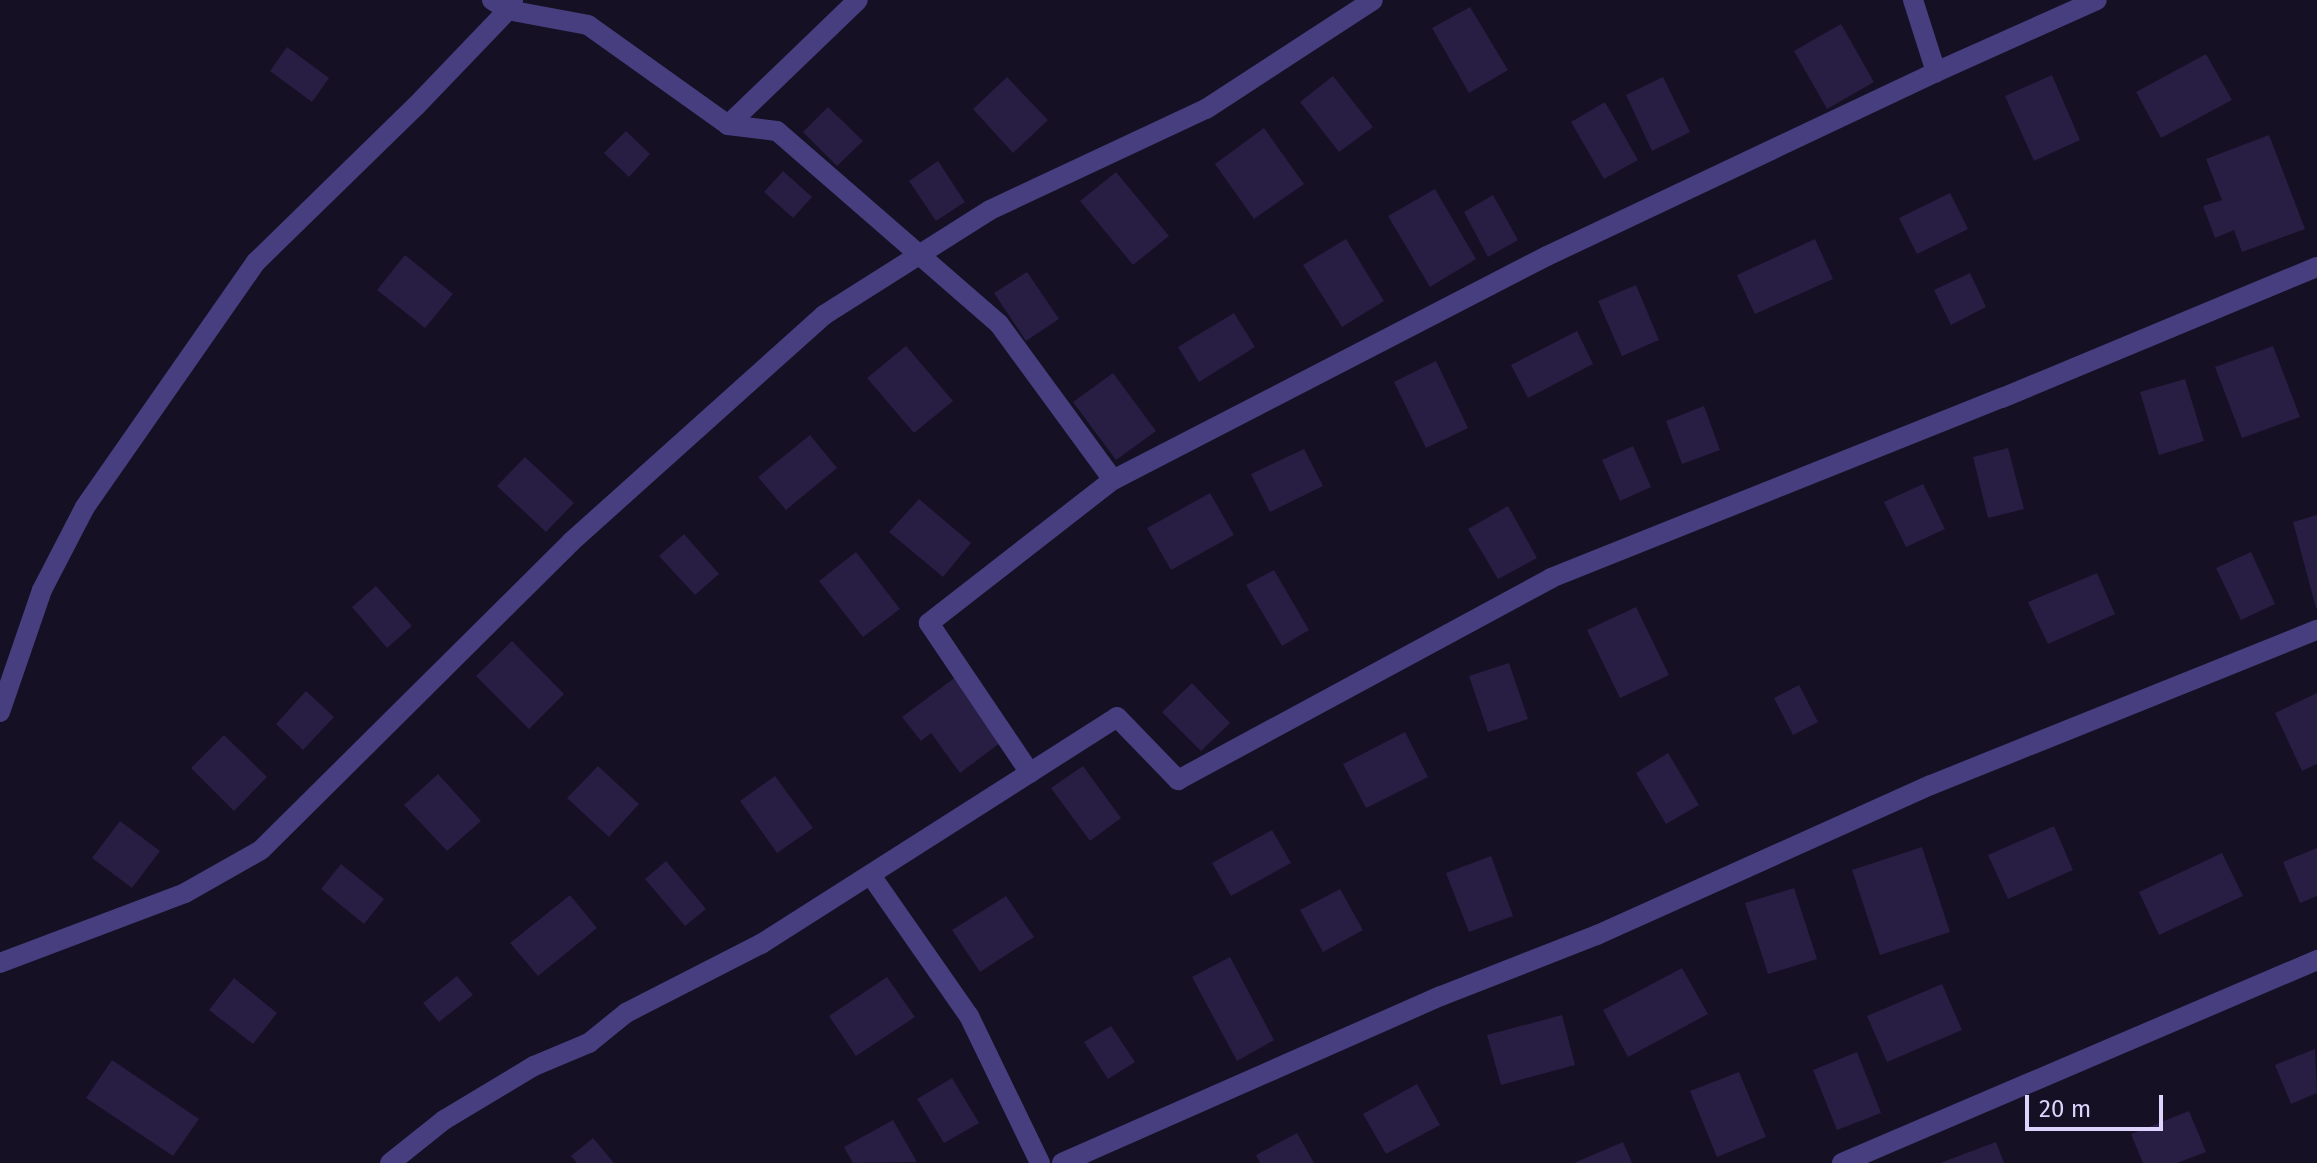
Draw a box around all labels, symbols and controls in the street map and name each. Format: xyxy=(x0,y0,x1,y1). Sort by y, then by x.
scale bar xyxy=(2029,1079,2167,1129)
text: 20 m xyxy=(2039,1095,2091,1123)

